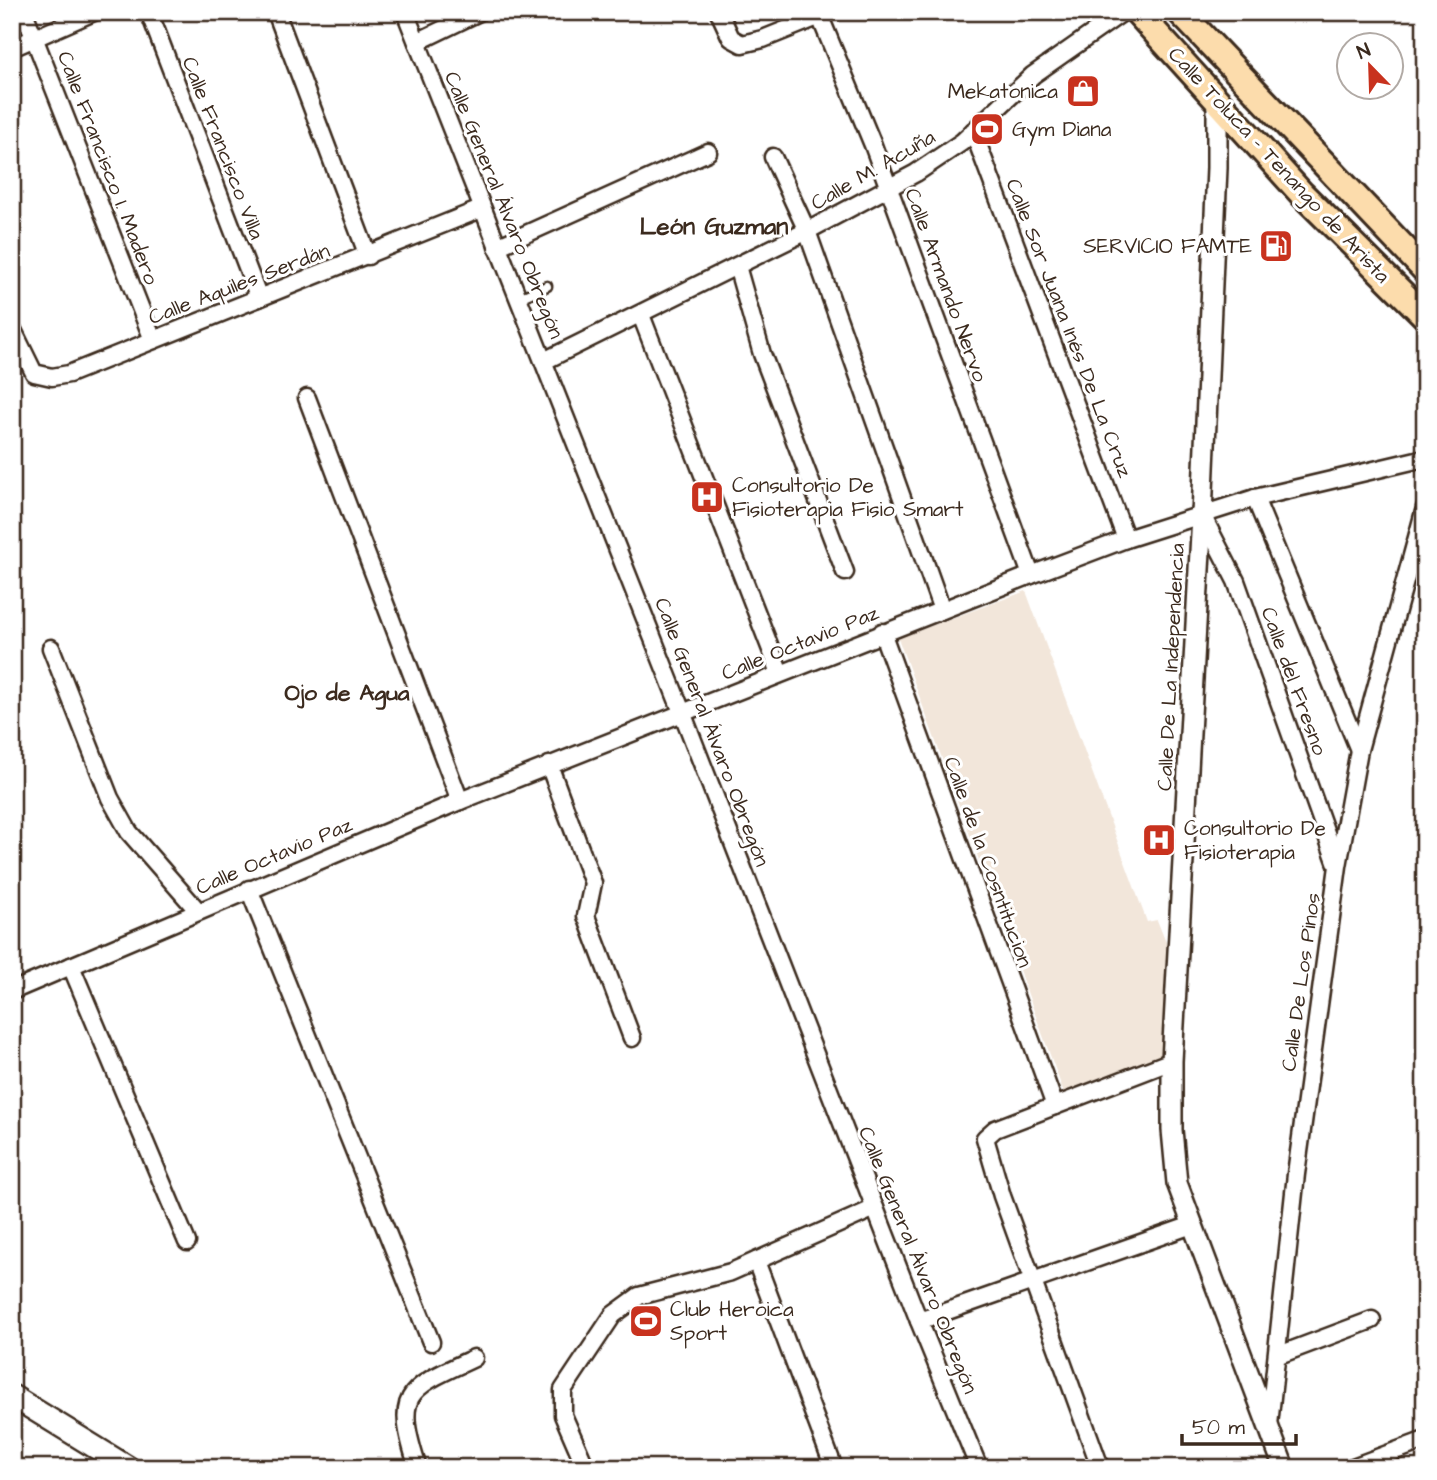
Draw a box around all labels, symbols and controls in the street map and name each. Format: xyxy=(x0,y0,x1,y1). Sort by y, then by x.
north arrow xyxy=(1336,32,1406,102)
text: N xyxy=(1353,37,1375,66)
street label: Calle Toluca - Tenango de Arista xyxy=(1160,40,1397,291)
street label: Calle Francisco I. Madero xyxy=(50,47,166,289)
street label: Calle Francisco Villa xyxy=(175,53,271,244)
street label: Calle General Álvaro Obregón xyxy=(435,67,571,344)
shop icon: Mekatonica xyxy=(1064,72,1102,110)
place label: Mekatonica xyxy=(948,77,1058,106)
sports icon: Gym Diana xyxy=(968,110,1006,148)
place label: Gym Diana xyxy=(1012,115,1112,146)
street label: Calle M. Acuña xyxy=(805,122,941,217)
street label: Calle Sor Juana Inés De La Cruz xyxy=(999,174,1140,482)
street label: Calle Armando Nervo xyxy=(897,184,995,386)
district label: León Guzman xyxy=(640,210,788,244)
fuel station icon: SERVICIO FAMTE xyxy=(1257,227,1295,265)
place label: SERVICIO FAMTE xyxy=(1083,232,1253,261)
street label: Calle Aquiles Serdán xyxy=(144,236,334,332)
place label: Consultorio De Fisioterapia Fisio Smart xyxy=(732,471,964,525)
hospital icon: Consultorio De Fisioterapia Fisio Smart xyxy=(688,478,726,516)
street label: Calle De La Independencia xyxy=(1150,542,1193,792)
street label: Calle General Álvaro Obregón xyxy=(645,593,777,871)
street label: Calle Octavio Paz xyxy=(717,598,884,688)
street label: Calle del Fresno xyxy=(1254,603,1334,759)
district label: Ojo de Agua xyxy=(284,677,410,710)
street label: Calle de la Cosntitucion xyxy=(936,753,1040,971)
street label: Calle Octavio Paz xyxy=(191,810,357,902)
place label: Consultorio De Fisioterapia xyxy=(1184,814,1326,868)
hospital icon: Consultorio De Fisioterapia xyxy=(1140,821,1178,859)
street label: Calle De Los Pinos xyxy=(1274,891,1328,1073)
street label: Calle General Álvaro Obregón xyxy=(849,1122,985,1399)
place label: Club Heroica Sport xyxy=(670,1295,794,1349)
sports icon: Club Heroica Sport xyxy=(627,1302,665,1340)
scale bar xyxy=(1182,1403,1295,1447)
text: 50 m xyxy=(1192,1413,1246,1442)

